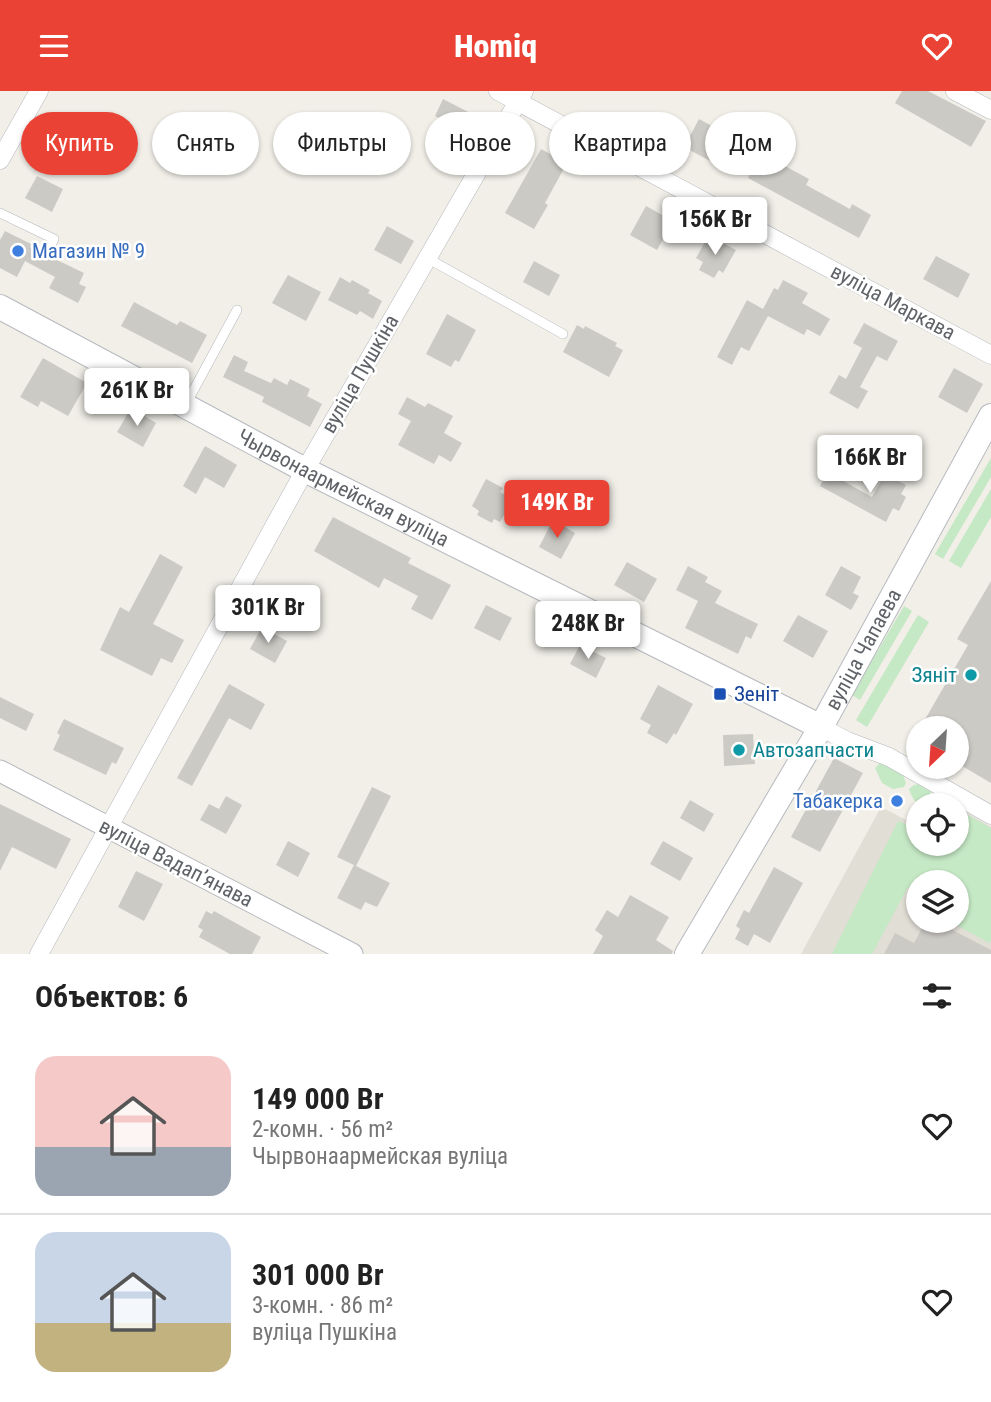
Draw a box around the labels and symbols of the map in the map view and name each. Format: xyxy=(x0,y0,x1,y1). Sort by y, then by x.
pin: 156K Br xyxy=(650,197,780,257)
place label: Магазин № 9 xyxy=(32,239,145,263)
marker: Магазин № 9 xyxy=(10,243,26,259)
street label: вуліца Маркава xyxy=(827,259,959,345)
street label: вуліца Пушкіна xyxy=(316,311,404,437)
pin: 261K Br xyxy=(72,369,202,428)
street label: Чырвонаармейская вуліца xyxy=(233,424,453,552)
pin: 166K Br xyxy=(805,435,935,495)
pin: 149K Br xyxy=(492,481,622,540)
pin: 301K Br xyxy=(203,585,333,645)
street label: вуліца Чапаева xyxy=(821,585,906,714)
pin: 248K Br xyxy=(523,601,653,661)
place label: Зяніт xyxy=(912,663,957,687)
marker: Зяніт xyxy=(963,667,979,683)
place label: Зеніт xyxy=(734,682,779,706)
marker: Зеніт xyxy=(712,686,728,702)
north arrow xyxy=(906,716,970,779)
place label: Автозапчасти xyxy=(753,738,874,762)
marker: Автозапчасти xyxy=(731,742,747,758)
place label: Табакерка xyxy=(793,789,883,813)
marker: Табакерка xyxy=(889,793,905,809)
street label: вуліца Вадапʼянава xyxy=(95,814,257,912)

